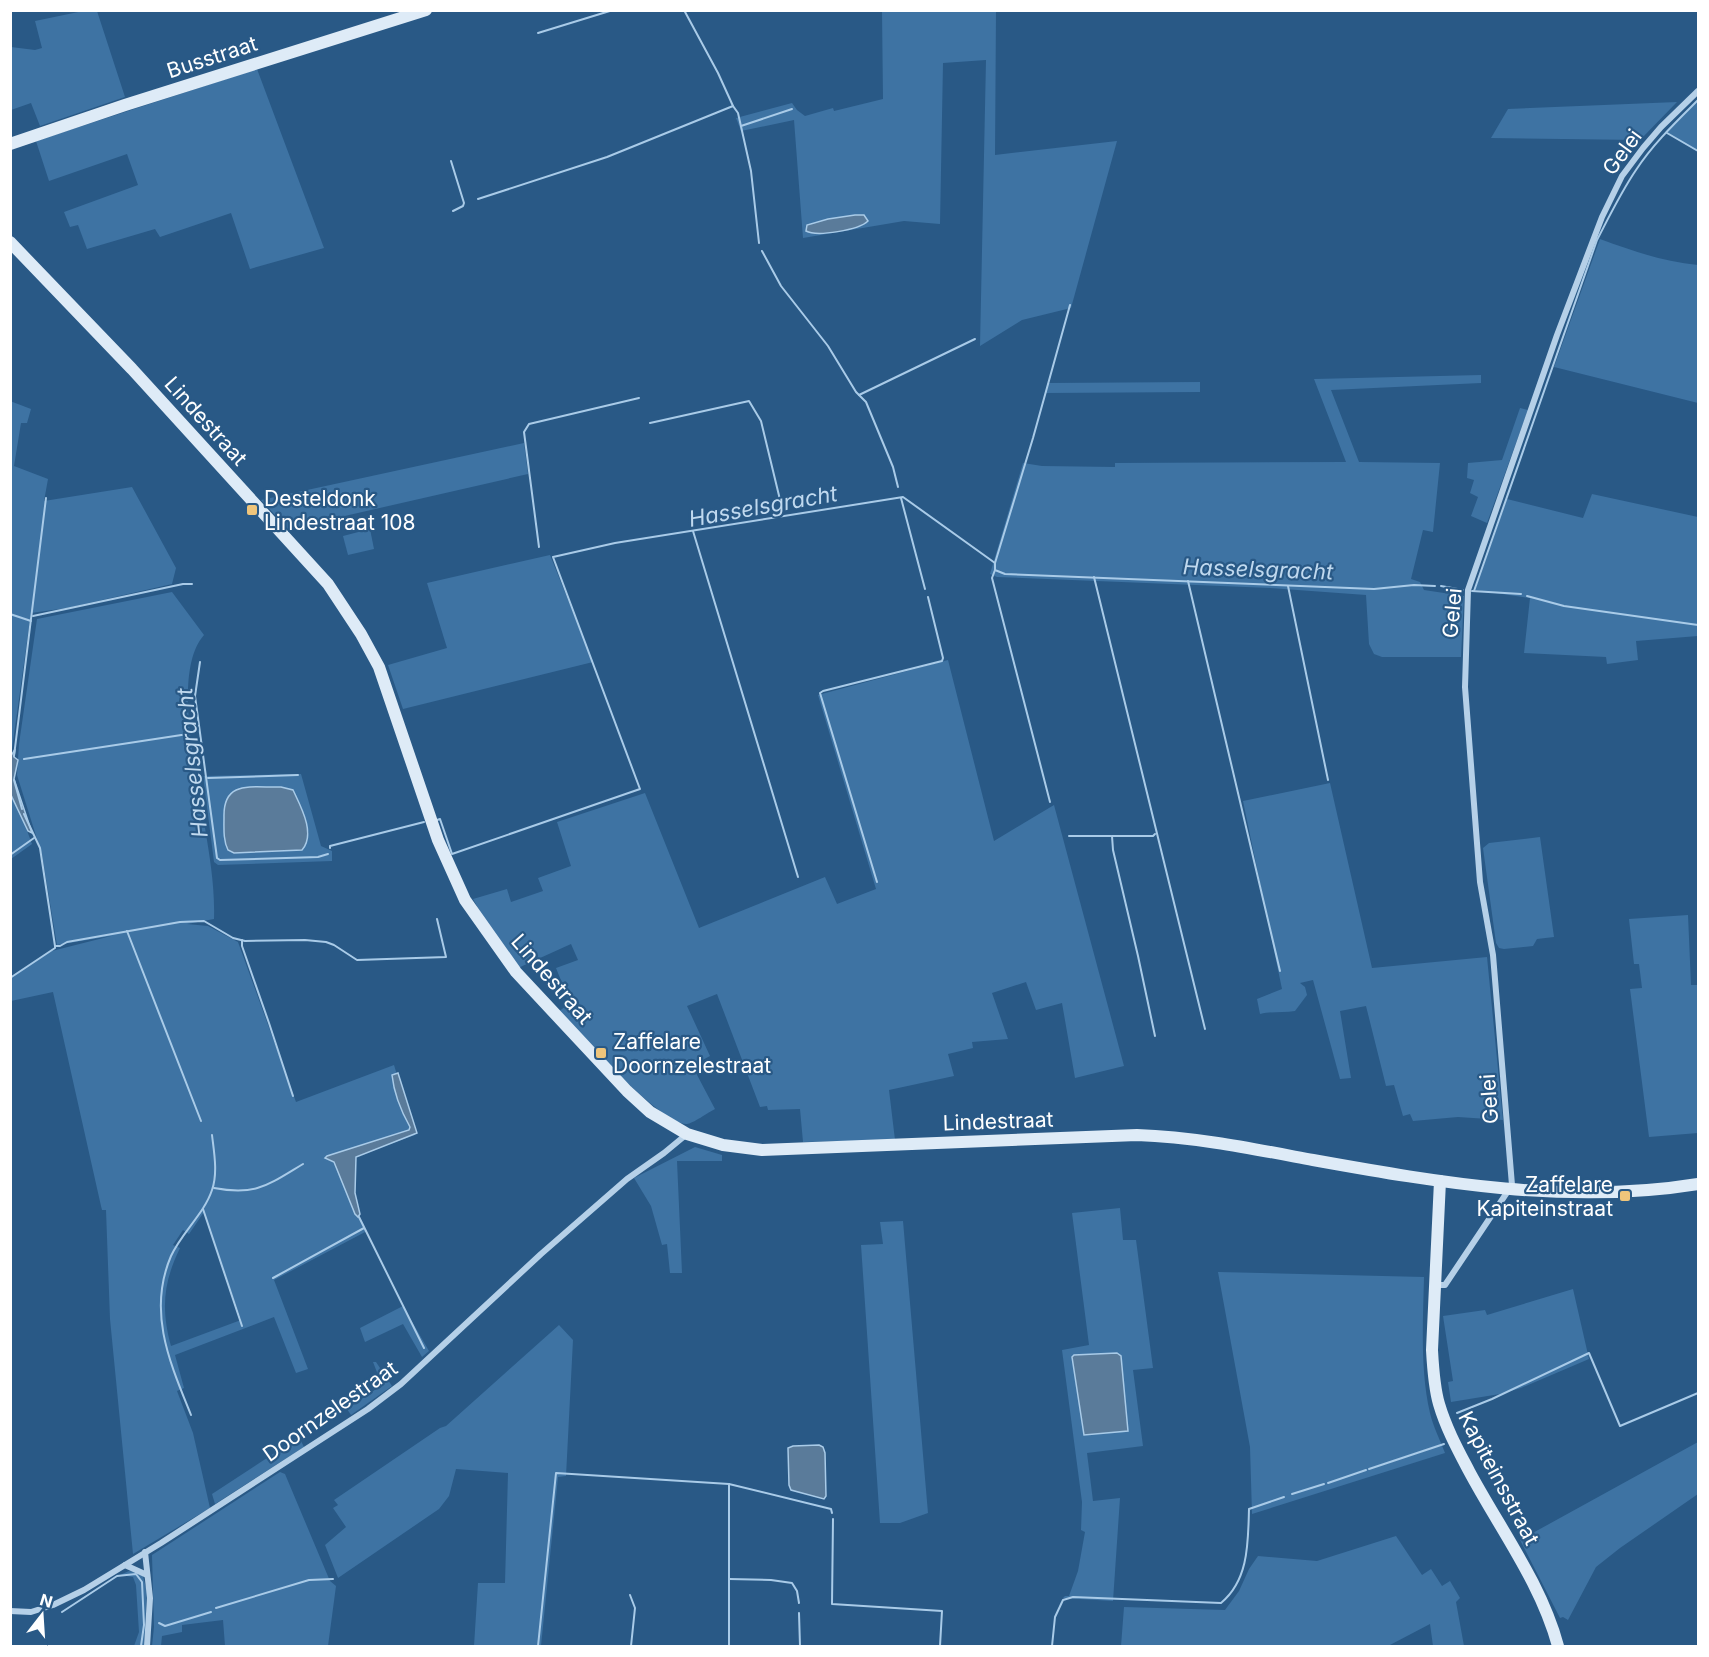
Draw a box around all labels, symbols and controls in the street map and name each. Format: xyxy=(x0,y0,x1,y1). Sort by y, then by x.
street label: Busstraat xyxy=(164,31,260,83)
street label: Gelei xyxy=(1597,124,1647,180)
street label: Lindestraat xyxy=(160,371,252,471)
water label: Hasselsgracht xyxy=(687,480,840,532)
place label: Desteldonk Lindestraat 108 xyxy=(264,486,415,535)
marker: Desteldonk Lindestraat 108 xyxy=(245,503,259,517)
water label: Hasselsgracht xyxy=(1182,553,1334,585)
street label: Gelei xyxy=(1437,587,1467,639)
water label: Hasselsgracht xyxy=(171,686,213,839)
street label: Lindestraat xyxy=(506,929,598,1029)
place label: Zaffelare Doornzelestraat xyxy=(613,1029,771,1078)
marker: Zaffelare Doornzelestraat xyxy=(594,1046,608,1060)
street label: Gelei xyxy=(1475,1073,1503,1125)
street label: Lindestraat xyxy=(942,1107,1054,1135)
place label: Zaffelare Kapiteinstraat xyxy=(1476,1172,1613,1221)
marker: Zaffelare Kapiteinstraat xyxy=(1618,1189,1632,1203)
street label: Doornzelestraat xyxy=(258,1355,402,1467)
street label: Kapiteinsstraat xyxy=(1453,1407,1545,1549)
north arrow xyxy=(12,1585,72,1645)
text: N xyxy=(38,1589,55,1612)

